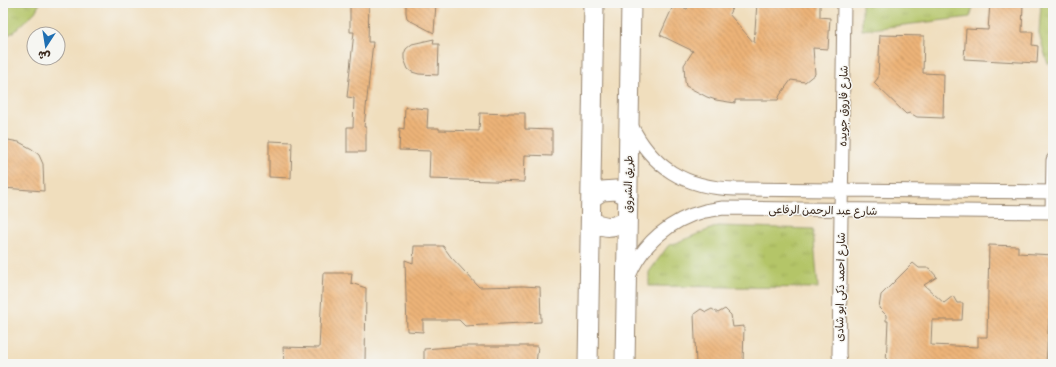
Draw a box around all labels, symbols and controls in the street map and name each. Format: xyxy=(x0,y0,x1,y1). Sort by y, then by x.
north arrow xyxy=(26,26,66,66)
text: ش xyxy=(37,48,51,64)
street label: شارع فاروق جويده xyxy=(835,65,853,147)
street label: طريق الشروق xyxy=(620,155,636,213)
street label: شارع عبد الرحمن الرفاعى xyxy=(768,202,877,220)
street label: شارع احمد ذكى ابو شادى xyxy=(832,232,850,342)

